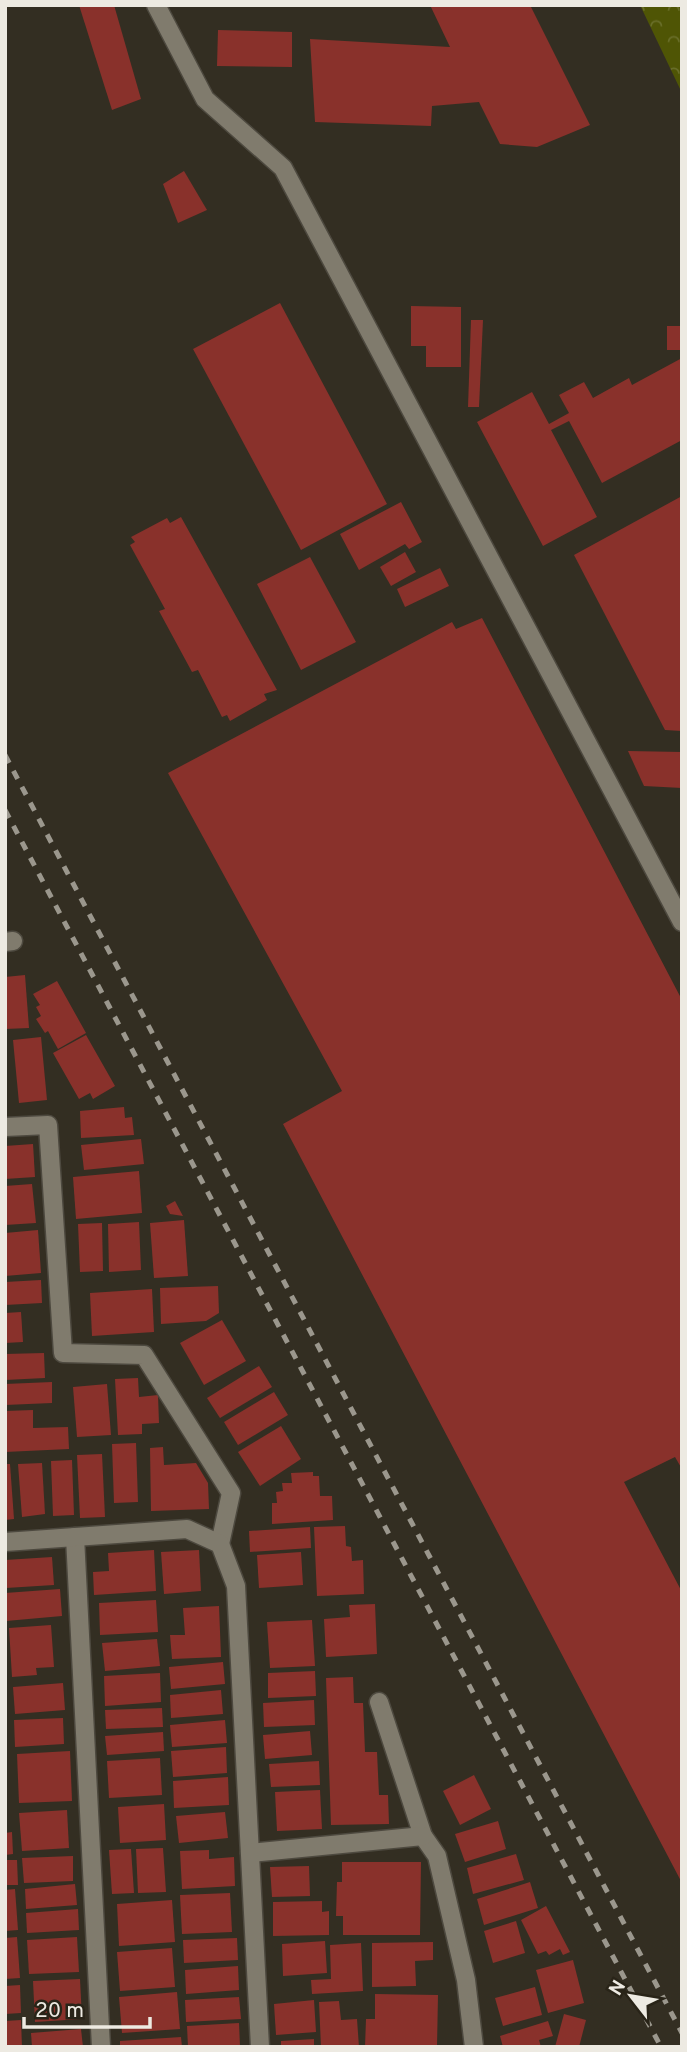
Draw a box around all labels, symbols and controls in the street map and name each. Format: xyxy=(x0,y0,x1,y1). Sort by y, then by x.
north arrow xyxy=(596,1961,666,2031)
text: N xyxy=(604,1976,632,2000)
scale bar xyxy=(24,1986,150,2030)
text: 20 m xyxy=(35,1998,84,2025)

